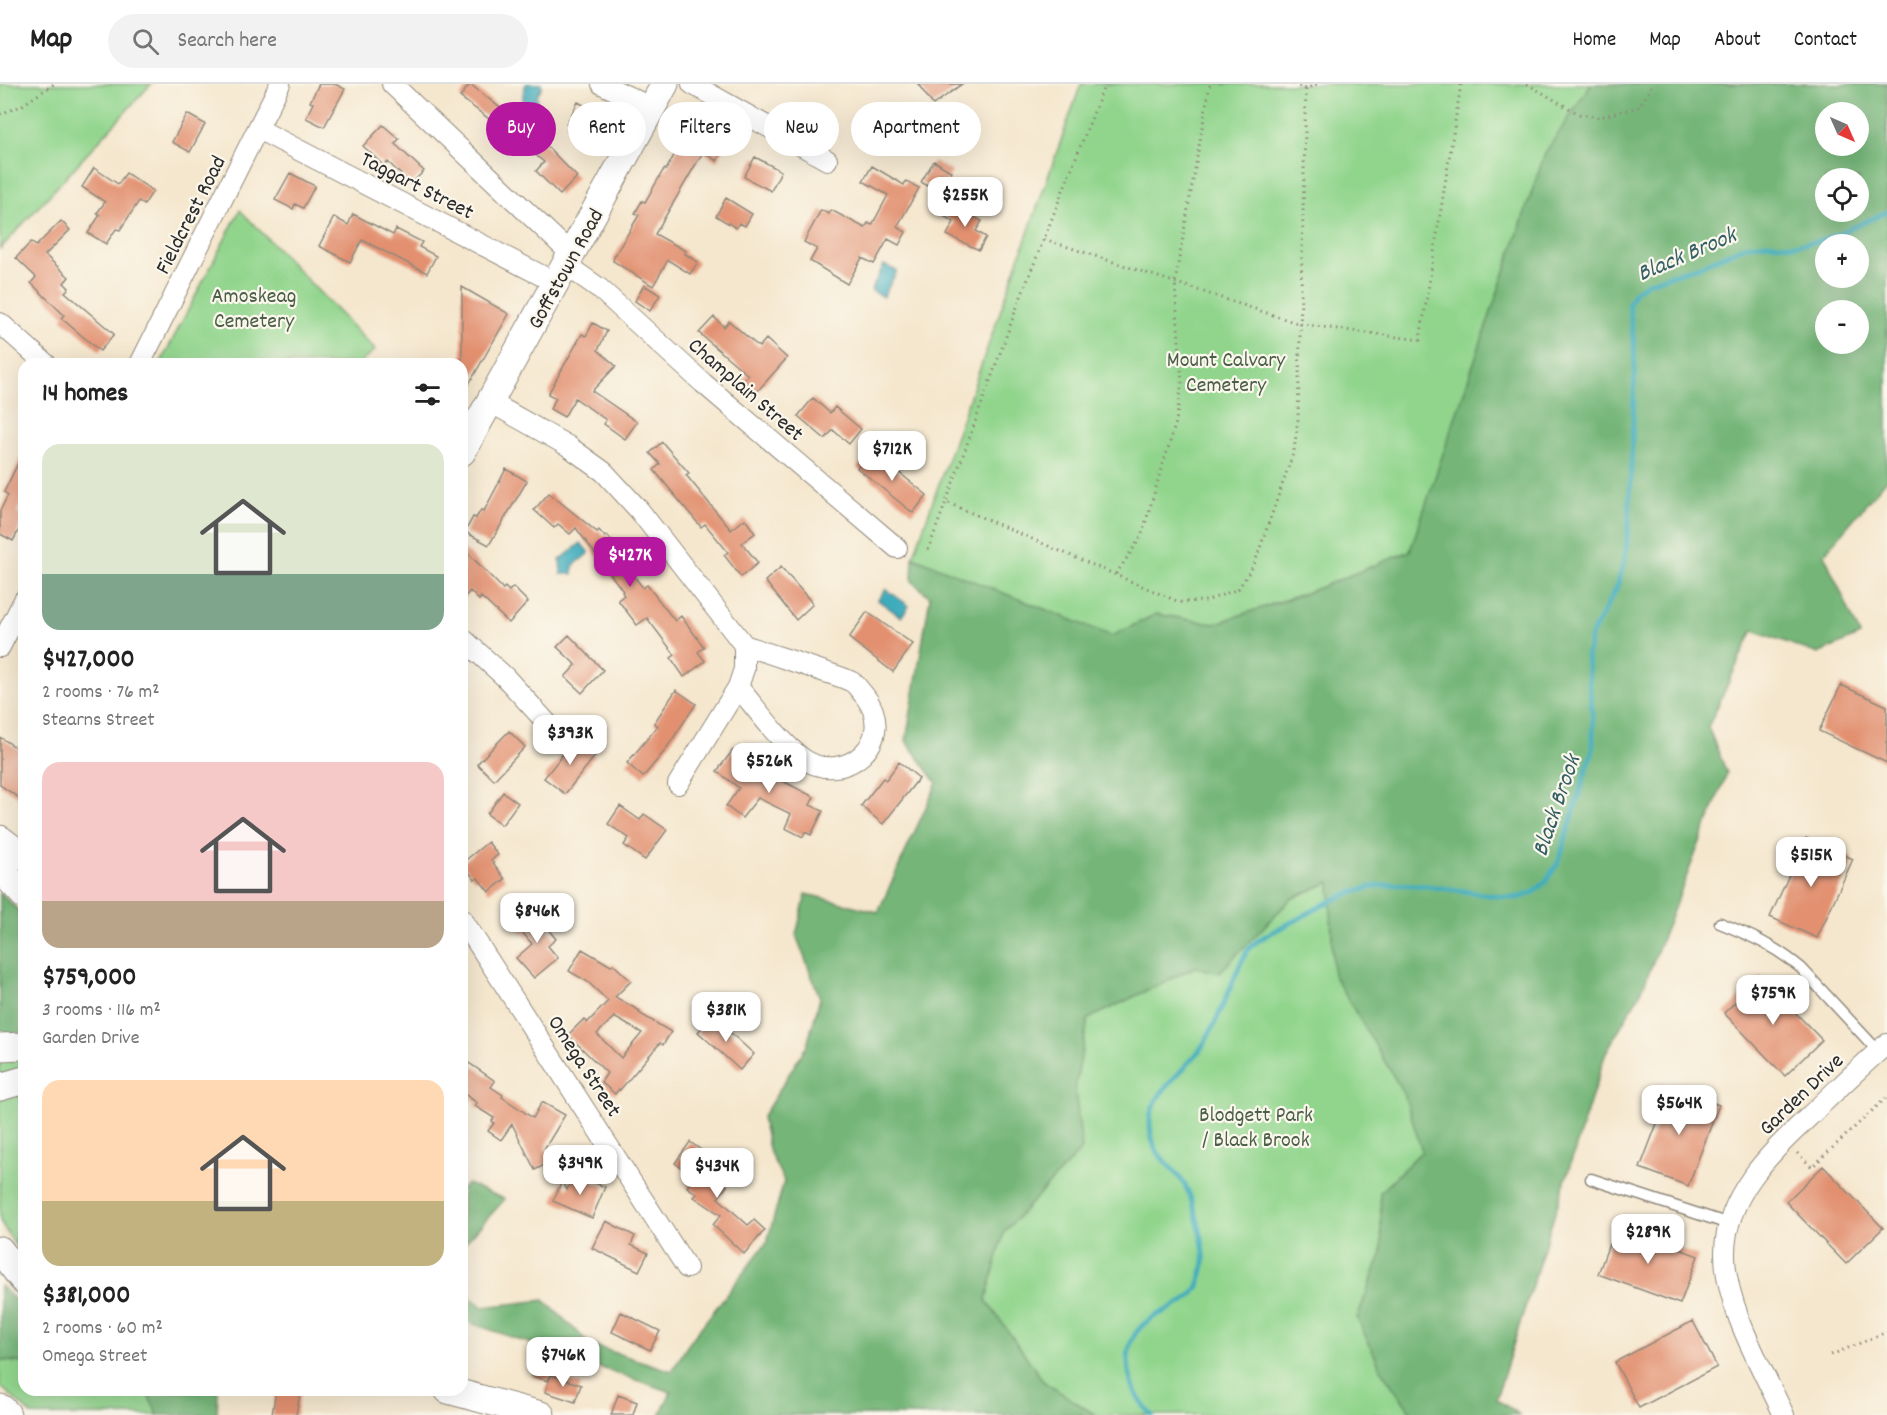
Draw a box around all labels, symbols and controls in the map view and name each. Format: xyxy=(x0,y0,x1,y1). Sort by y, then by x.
search box xyxy=(108,14,528,68)
text: Map xyxy=(30,21,72,61)
icon: search xyxy=(129,25,162,58)
text: Search here xyxy=(177,26,277,57)
text: Home xyxy=(1572,26,1616,56)
text: Map xyxy=(1649,26,1681,56)
text: About xyxy=(1714,26,1761,56)
text: Contact xyxy=(1794,26,1857,56)
chip: Buy xyxy=(486,102,556,156)
chip: Rent xyxy=(568,102,646,156)
chip: Filters xyxy=(658,102,752,156)
chip: New xyxy=(764,102,839,156)
chip: Apartment xyxy=(851,102,981,156)
north arrow xyxy=(1815,102,1869,156)
map controls xyxy=(1815,102,1869,354)
street label: Taggart Street xyxy=(354,145,478,229)
street label: Fieldcrest Road xyxy=(149,151,235,280)
button: locate xyxy=(1815,168,1869,222)
pin: $255K xyxy=(923,177,1007,228)
text: $255K xyxy=(942,182,988,210)
street label: Goffstown Road xyxy=(521,204,613,336)
water label: Black Brook xyxy=(1632,219,1744,292)
button: + xyxy=(1815,234,1869,288)
park label: Amoskeag Cemetery xyxy=(212,282,296,338)
button: − xyxy=(1815,300,1869,354)
street label: Champlain Street xyxy=(680,331,810,450)
park label: Mount Calvary Cemetery xyxy=(1167,346,1286,402)
text: 14 homes xyxy=(42,376,128,413)
icon: filters xyxy=(411,378,444,411)
pin: $712K xyxy=(850,431,934,482)
text: $712K xyxy=(872,436,912,464)
icon: home xyxy=(189,483,297,591)
pin: $427K xyxy=(588,537,672,588)
text: $427K xyxy=(608,542,652,570)
text: $427,000 xyxy=(42,642,135,679)
text: 2 rooms · 76 m² xyxy=(42,679,160,707)
text: Stearns Street xyxy=(42,707,155,735)
pin: $393K xyxy=(528,715,612,766)
text: $393K xyxy=(547,720,593,748)
pin: $526K xyxy=(727,743,811,794)
text: $526K xyxy=(745,748,793,776)
water label: Black Brook xyxy=(1525,749,1592,861)
icon: home xyxy=(189,801,297,909)
pin: $515K xyxy=(1769,837,1853,888)
text: $515K xyxy=(1790,842,1832,870)
pin: $846K xyxy=(495,893,579,944)
text: $846K xyxy=(514,898,560,926)
text: $759,000 xyxy=(42,960,137,997)
pin: $759K xyxy=(1731,975,1815,1026)
text: $759K xyxy=(1750,980,1796,1008)
pin: $381K xyxy=(684,992,768,1043)
text: 3 rooms · 116 m² xyxy=(42,997,161,1025)
text: $381K xyxy=(706,997,746,1025)
street label: Omega Street xyxy=(539,1010,628,1124)
text: Garden Drive xyxy=(42,1025,139,1053)
street label: Garden Drive xyxy=(1753,1047,1852,1144)
pin: $564K xyxy=(1637,1085,1721,1136)
text: $564K xyxy=(1656,1090,1702,1118)
park label: Blodgett Park / Black Brook xyxy=(1199,1101,1313,1157)
icon: home xyxy=(189,1119,297,1227)
pin: $349K xyxy=(538,1145,622,1196)
pin: $434K xyxy=(675,1148,759,1199)
text: $349K xyxy=(557,1150,603,1178)
text: $434K xyxy=(695,1153,739,1181)
pin: $289K xyxy=(1606,1214,1690,1265)
text: $289K xyxy=(1625,1219,1671,1247)
text: $381,000 xyxy=(42,1278,130,1315)
text: 2 rooms · 60 m² xyxy=(42,1315,163,1343)
pin: $746K xyxy=(521,1337,605,1388)
text: $746K xyxy=(540,1342,586,1370)
text: Omega Street xyxy=(42,1343,147,1371)

